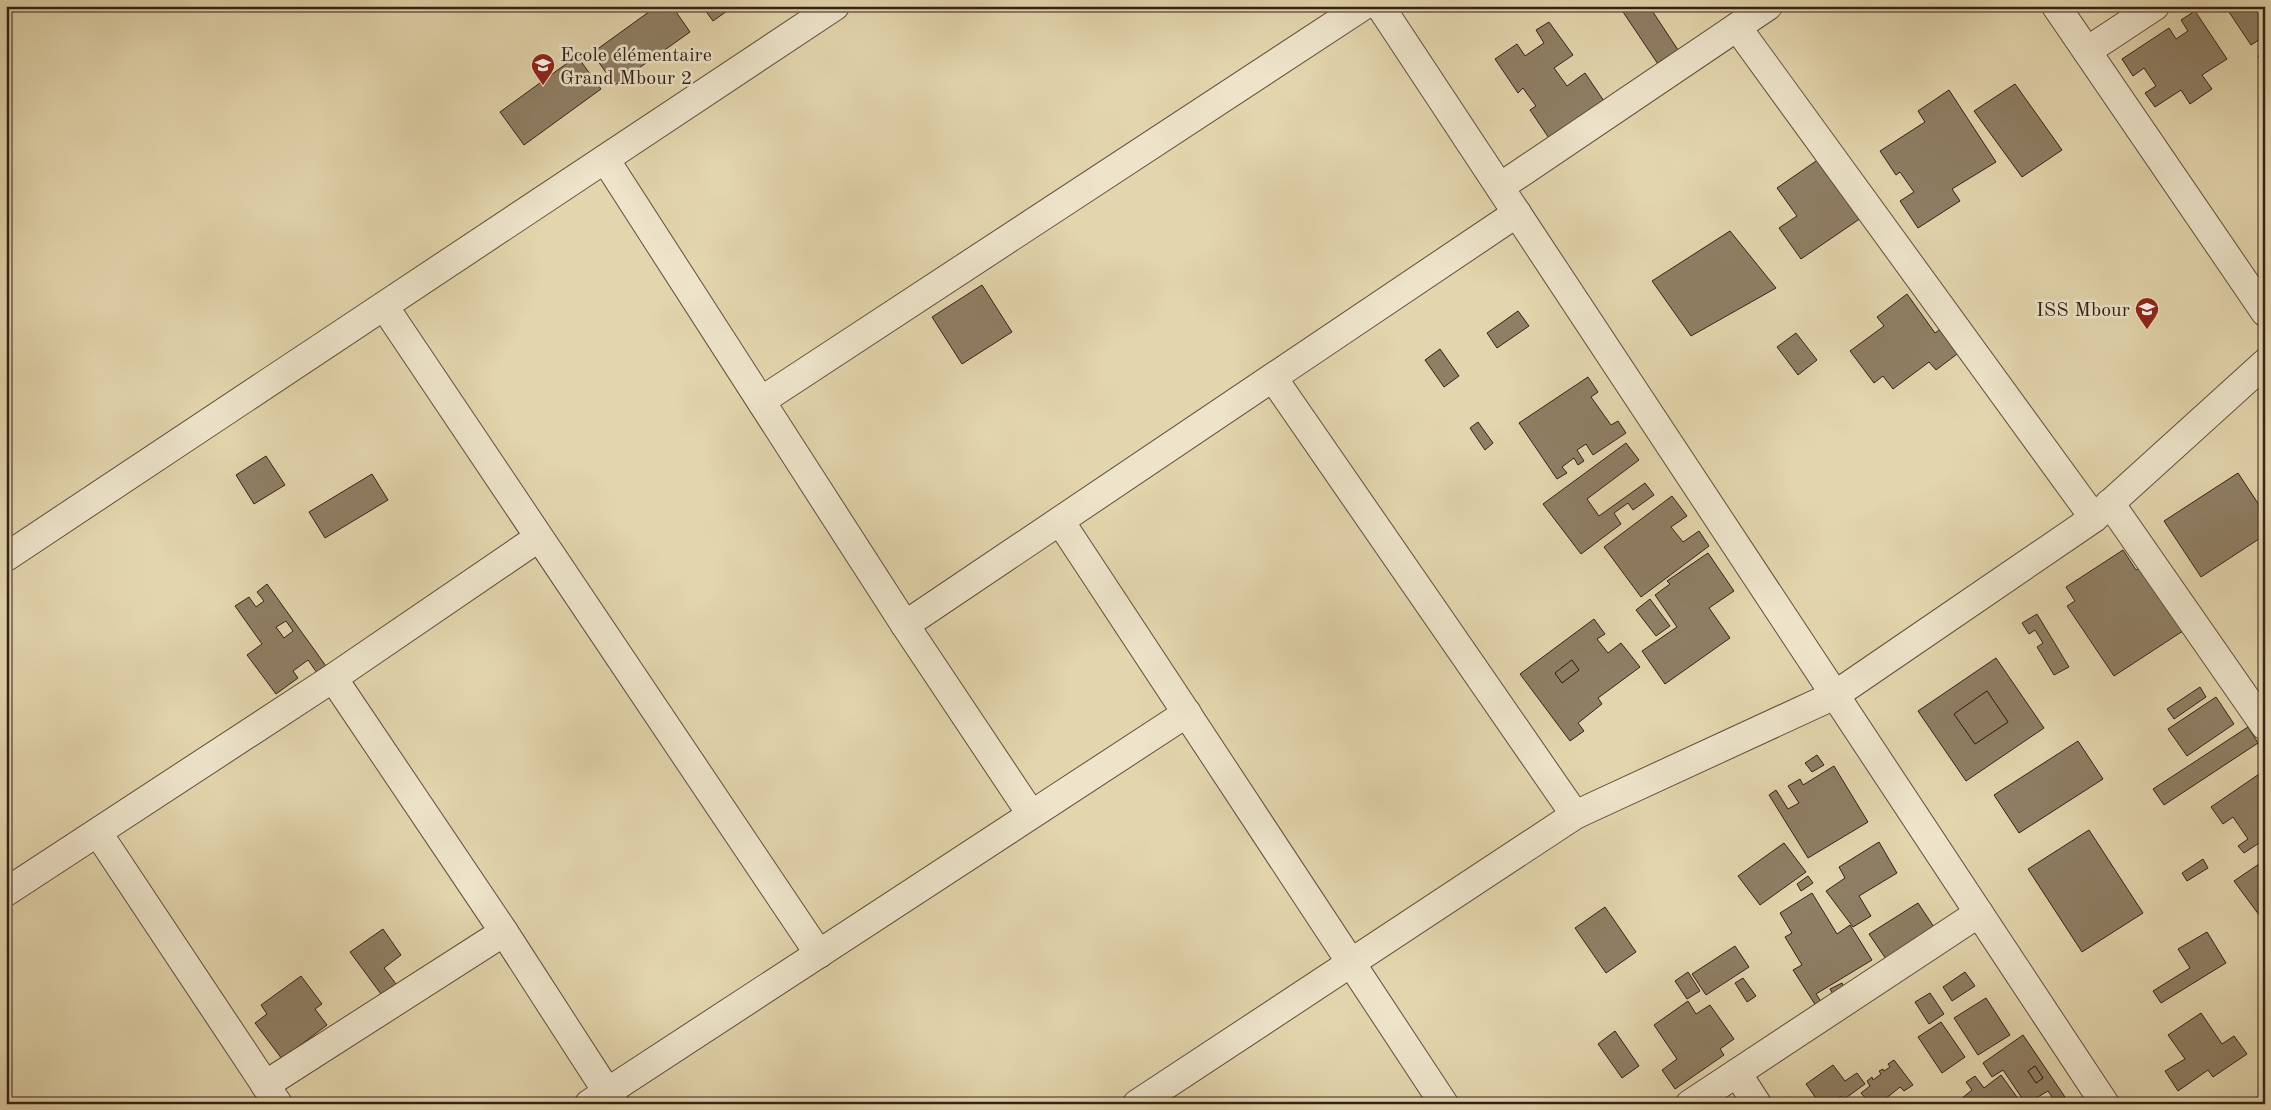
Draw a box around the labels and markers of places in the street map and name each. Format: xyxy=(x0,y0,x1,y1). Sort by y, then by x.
place label: Ecole élémentaire Grand Mbour 2 xyxy=(560,46,712,89)
school or university icon: Ecole élémentaire Grand Mbour 2 xyxy=(530,52,556,86)
school or university icon: ISS Mbour xyxy=(2134,296,2160,330)
place label: ISS Mbour xyxy=(2036,301,2130,321)

